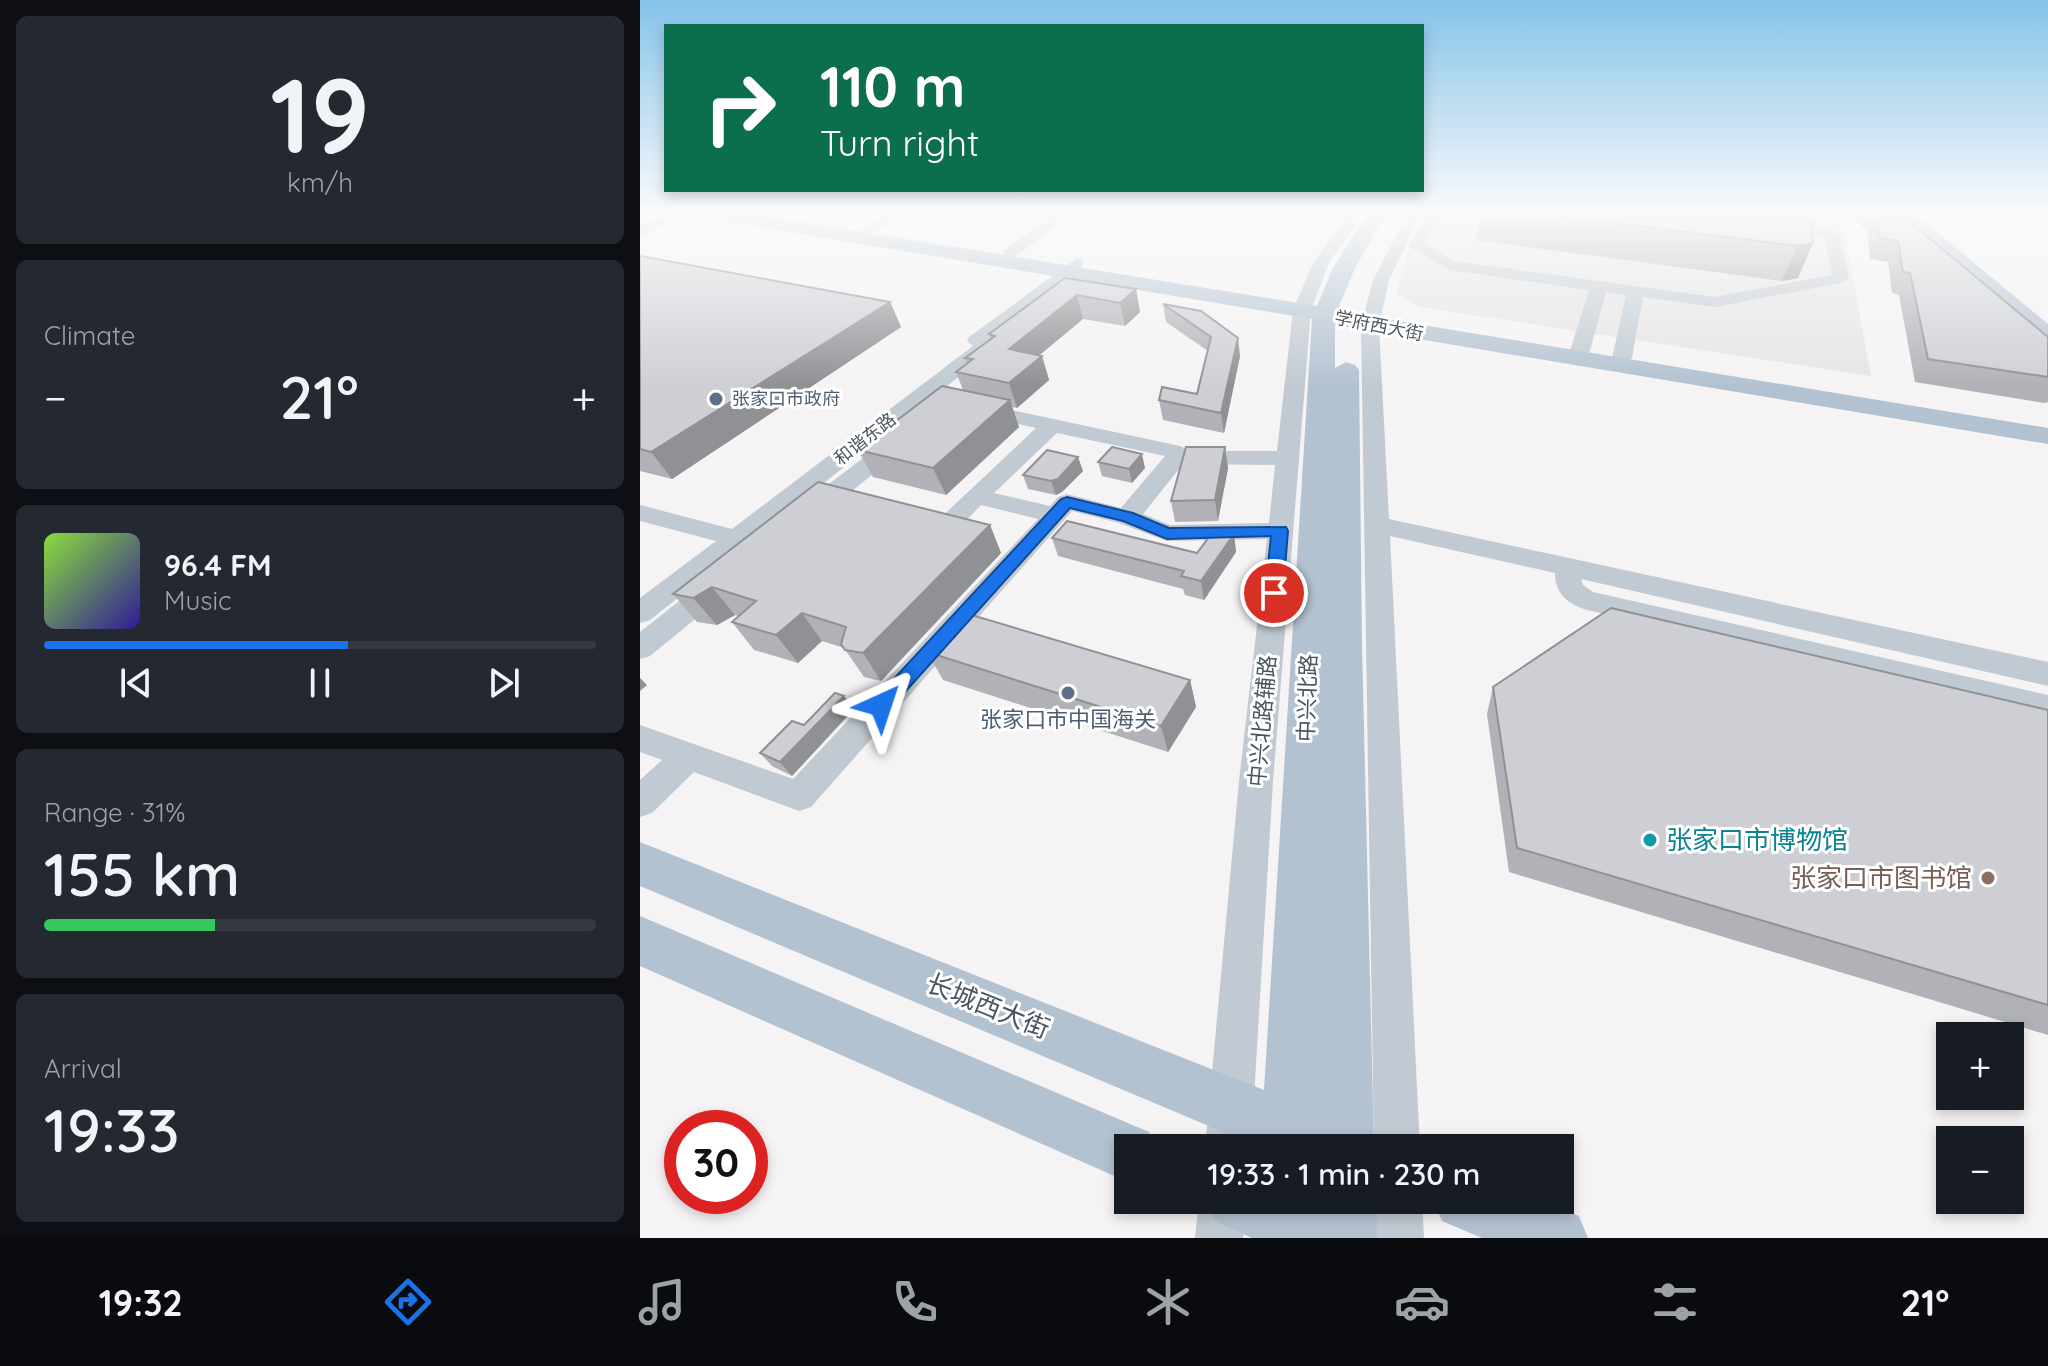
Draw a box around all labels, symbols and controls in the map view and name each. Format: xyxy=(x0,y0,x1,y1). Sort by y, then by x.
text: 19 xyxy=(270,49,370,179)
text: 110 m xyxy=(820,51,965,121)
icon: right xyxy=(688,56,792,160)
text: Turn right xyxy=(820,120,979,165)
text: km/h xyxy=(287,166,353,199)
street label: 学府西大街 xyxy=(1333,306,1425,345)
text: Climate xyxy=(44,319,135,352)
text: 21° xyxy=(279,359,359,434)
text: − xyxy=(44,370,67,425)
text: + xyxy=(571,370,596,425)
place label: 张家口市政府 xyxy=(732,387,840,410)
marker: 张家口市政府 xyxy=(707,390,725,408)
street label: 和谐东路 xyxy=(829,407,900,470)
text: 96.4 FM xyxy=(164,546,272,584)
pin xyxy=(1240,559,1308,627)
icon: arrive xyxy=(1252,571,1296,615)
text: Music xyxy=(164,584,232,617)
street label: 中兴北路辅路 xyxy=(1242,654,1282,788)
street label: 中兴北路 xyxy=(1291,654,1323,742)
icon: previous xyxy=(114,661,158,705)
icon: pause xyxy=(298,661,342,705)
icon: next xyxy=(482,661,526,705)
position arrow xyxy=(839,663,923,747)
marker: 张家口市中国海关 xyxy=(1059,684,1077,702)
place label: 张家口市中国海关 xyxy=(980,705,1156,733)
text: Range · 31% xyxy=(44,796,185,829)
place label: 张家口市博物馆 xyxy=(1666,823,1848,856)
marker: 张家口市博物馆 xyxy=(1641,831,1659,849)
text: 155 km xyxy=(44,836,240,911)
place label: 张家口市图书馆 xyxy=(1790,861,1972,894)
marker: 张家口市图书馆 xyxy=(1979,869,1997,887)
street label: 长城西大街 xyxy=(922,966,1055,1045)
map controls xyxy=(1936,1022,2024,1214)
button: + xyxy=(1936,1022,2024,1110)
text: Arrival xyxy=(44,1052,122,1085)
text: 19:33 xyxy=(44,1092,179,1167)
speed limit sign: 30 xyxy=(664,1110,768,1214)
button: − xyxy=(1936,1126,2024,1214)
text: 19:33 · 1 min · 230 m xyxy=(1208,1155,1480,1193)
icon: directions xyxy=(380,1274,436,1330)
icon: music xyxy=(634,1274,690,1330)
icon: phone xyxy=(887,1274,943,1330)
icon: climate xyxy=(1140,1274,1196,1330)
icon: car xyxy=(1394,1274,1450,1330)
icon: filters xyxy=(1647,1274,1703,1330)
text: 19:32 xyxy=(99,1280,183,1325)
text: 21° xyxy=(1901,1280,1949,1325)

